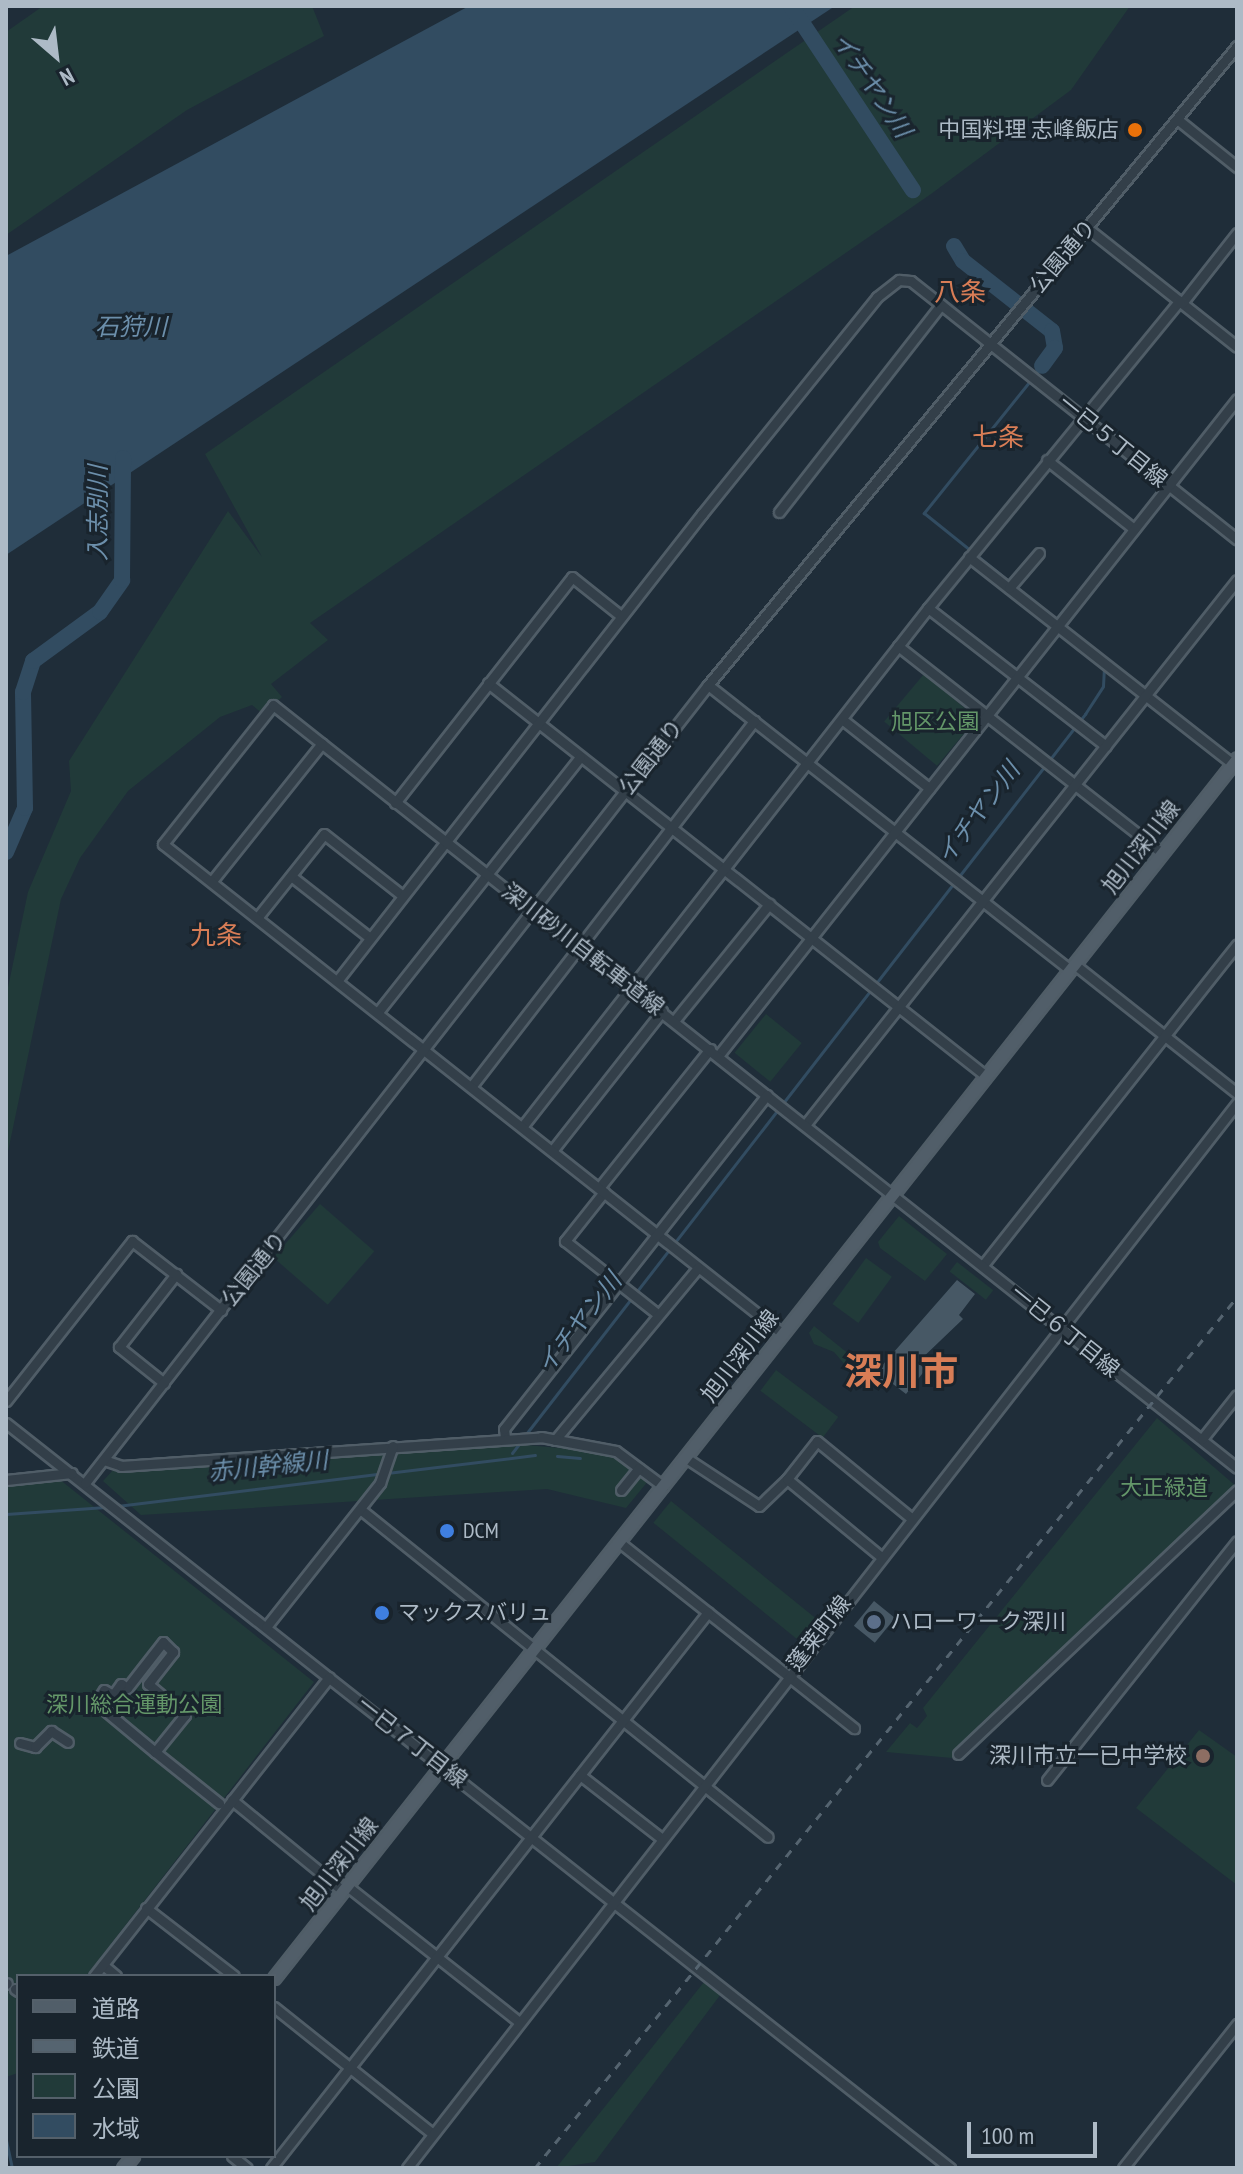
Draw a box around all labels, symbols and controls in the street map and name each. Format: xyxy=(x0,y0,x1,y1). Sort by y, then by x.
north arrow xyxy=(16,16,96,96)
water label: イチヤン川 xyxy=(827,27,917,143)
text: N xyxy=(55,62,79,92)
place label: 中国料理 志峰飯店 xyxy=(938,117,1119,143)
marker: 中国料理 志峰飯店 xyxy=(1126,121,1144,139)
street label: 公園通り xyxy=(1025,214,1101,298)
district label: 八条 xyxy=(934,276,986,308)
water label: 石狩川 xyxy=(95,313,167,341)
street label: 一已５丁目線 xyxy=(1053,389,1173,493)
district label: 七条 xyxy=(972,421,1024,453)
water label: 入志別川 xyxy=(84,465,112,561)
park label: 旭区公園 xyxy=(891,709,979,735)
street label: 公園通り xyxy=(614,714,688,800)
water label: イチヤン川 xyxy=(930,756,1026,870)
street label: 旭川深川線 xyxy=(1097,796,1185,898)
street label: 深川砂川自転車道線 xyxy=(497,878,669,1020)
district label: 九条 xyxy=(190,919,242,951)
street label: 公園通り xyxy=(216,1226,292,1312)
water label: イチヤン川 xyxy=(531,1267,627,1379)
street label: 一已６丁目線 xyxy=(1005,1279,1125,1383)
street label: 旭川深川線 xyxy=(696,1305,784,1407)
district label: 深川市 xyxy=(844,1348,958,1394)
water label: 赤川幹線川 xyxy=(207,1445,329,1487)
park label: 大正緑道 xyxy=(1120,1475,1208,1501)
place label: DCM xyxy=(463,1518,499,1544)
marker: DCM xyxy=(438,1522,456,1540)
street label: 蓬莱町線 xyxy=(782,1590,856,1676)
place label: マックスバリュ xyxy=(398,1600,552,1626)
marker: マックスバリュ xyxy=(373,1604,391,1622)
place label: ハローワーク深川 xyxy=(890,1609,1066,1635)
marker: ハローワーク深川 xyxy=(865,1613,883,1631)
street label: 一已７丁目線 xyxy=(352,1691,472,1793)
park label: 深川総合運動公園 xyxy=(46,1692,222,1718)
place label: 深川市立一已中学校 xyxy=(989,1743,1187,1769)
marker: 深川市立一已中学校 xyxy=(1194,1747,1212,1765)
street label: 旭川深川線 xyxy=(295,1813,383,1915)
legend xyxy=(16,1974,276,2158)
text: 道路 xyxy=(92,1993,140,2024)
text: 鉄道 xyxy=(92,2033,140,2064)
text: 公園 xyxy=(92,2073,140,2104)
scale bar xyxy=(971,2106,1101,2156)
text: 水域 xyxy=(92,2113,140,2144)
text: 100 m xyxy=(981,2120,1034,2151)

